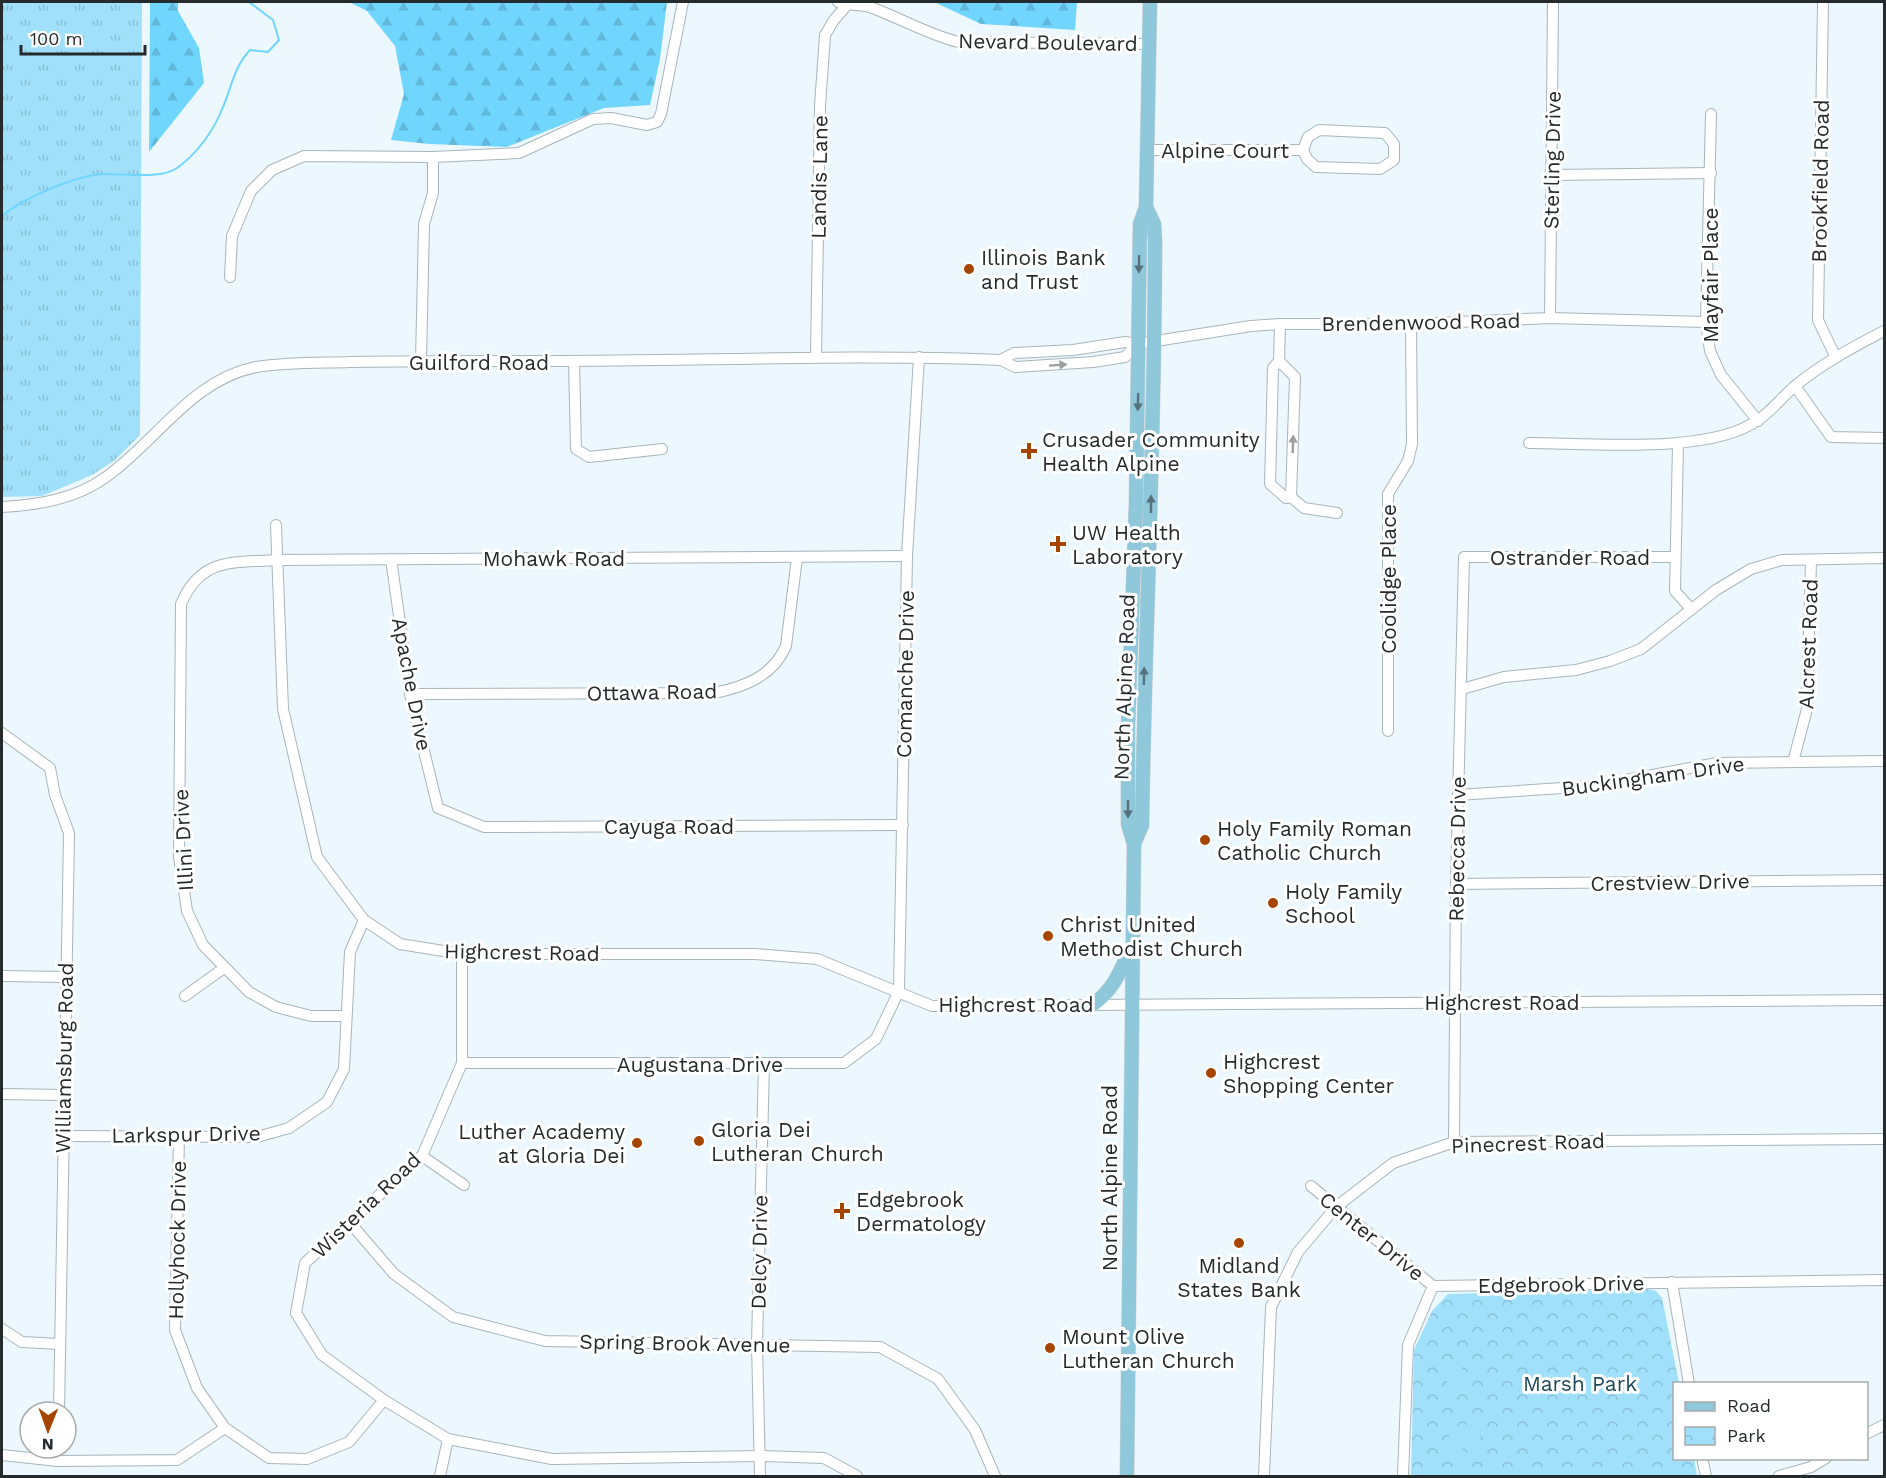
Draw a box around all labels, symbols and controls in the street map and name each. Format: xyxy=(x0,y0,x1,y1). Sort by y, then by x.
scale bar xyxy=(21,18,146,56)
text: 100 m xyxy=(30,28,83,49)
street label: Nevard Boulevard xyxy=(958,28,1138,56)
street label: Sterling Drive xyxy=(1538,91,1566,229)
street label: Brookfield Road xyxy=(1806,99,1834,263)
street label: Landis Lane xyxy=(805,115,833,239)
street label: Alpine Court xyxy=(1161,138,1289,163)
street label: Mayfair Place xyxy=(1698,207,1723,343)
place label: Illinois Bank and Trust xyxy=(981,245,1106,294)
one-way arrow xyxy=(1134,255,1144,274)
marker: Illinois Bank and Trust xyxy=(962,262,976,276)
street label: Brendenwood Road xyxy=(1321,308,1521,336)
street label: Guilford Road xyxy=(409,350,549,375)
one-way arrow xyxy=(1048,361,1067,370)
one-way arrow xyxy=(1133,393,1142,412)
place label: Crusader Community Health Alpine xyxy=(1042,427,1260,476)
one-way arrow xyxy=(1288,435,1298,454)
marker: Crusader Community Health Alpine xyxy=(1020,442,1038,460)
one-way arrow xyxy=(1146,495,1156,514)
street label: Coolidge Place xyxy=(1376,504,1401,654)
place label: UW Health Laboratory xyxy=(1072,520,1183,569)
marker: UW Health Laboratory xyxy=(1049,535,1067,553)
street label: Ostrander Road xyxy=(1490,545,1650,570)
street label: Mohawk Road xyxy=(483,546,625,571)
street label: Alcrest Road xyxy=(1793,578,1823,710)
street label: Comanche Drive xyxy=(891,590,919,758)
street label: North Alpine Road xyxy=(1108,593,1140,781)
street label: Apache Drive xyxy=(387,615,437,753)
one-way arrow xyxy=(1140,666,1149,685)
street label: Ottawa Road xyxy=(586,678,718,706)
street label: Buckingham Drive xyxy=(1560,751,1746,801)
street label: Rebecca Drive xyxy=(1443,776,1471,922)
street label: Illini Drive xyxy=(168,788,198,892)
one-way arrow xyxy=(1123,800,1133,819)
street label: Cayuga Road xyxy=(604,814,734,839)
place label: Holy Family Roman Catholic Church xyxy=(1217,816,1412,865)
marker: Holy Family Roman Catholic Church xyxy=(1198,833,1212,847)
street label: Crestview Drive xyxy=(1590,868,1750,896)
place label: Holy Family School xyxy=(1285,879,1402,928)
marker: Holy Family School xyxy=(1266,896,1280,910)
place label: Christ United Methodist Church xyxy=(1060,912,1243,961)
marker: Christ United Methodist Church xyxy=(1041,929,1055,943)
street label: Highcrest Road xyxy=(444,938,600,966)
street label: Williamsburg Road xyxy=(50,962,78,1154)
street label: Highcrest Road xyxy=(1424,990,1580,1015)
street label: Highcrest Road xyxy=(938,992,1094,1017)
place label: Highcrest Shopping Center xyxy=(1223,1049,1395,1098)
street label: Augustana Drive xyxy=(617,1052,783,1077)
marker: Highcrest Shopping Center xyxy=(1204,1066,1218,1080)
street label: North Alpine Road xyxy=(1097,1085,1122,1271)
place label: Gloria Dei Lutheran Church xyxy=(711,1117,884,1166)
place label: Luther Academy at Gloria Dei xyxy=(458,1119,625,1168)
street label: Larkspur Drive xyxy=(111,1120,261,1148)
street label: Pinecrest Road xyxy=(1451,1128,1605,1158)
marker: Gloria Dei Lutheran Church xyxy=(692,1134,706,1148)
marker: Luther Academy at Gloria Dei xyxy=(630,1136,644,1150)
street label: Wisteria Road xyxy=(306,1147,426,1263)
street label: Hollyhock Drive xyxy=(163,1160,191,1320)
street label: Center Drive xyxy=(1314,1186,1430,1286)
place label: Edgebrook Dermatology xyxy=(856,1187,986,1236)
street label: Delcy Drive xyxy=(746,1194,772,1310)
marker: Edgebrook Dermatology xyxy=(833,1202,851,1220)
marker: Midland States Bank xyxy=(1232,1236,1246,1250)
place label: Midland States Bank xyxy=(1177,1253,1301,1302)
street label: Edgebrook Drive xyxy=(1477,1270,1645,1298)
place label: Mount Olive Lutheran Church xyxy=(1062,1324,1235,1373)
street label: Spring Brook Avenue xyxy=(579,1329,791,1357)
marker: Mount Olive Lutheran Church xyxy=(1043,1341,1057,1355)
park label: Marsh Park xyxy=(1523,1371,1637,1396)
legend xyxy=(1673,1382,1868,1460)
text: Road xyxy=(1727,1395,1771,1416)
north arrow xyxy=(18,1400,78,1460)
text: Park xyxy=(1727,1425,1766,1446)
text: N xyxy=(42,1435,54,1454)

